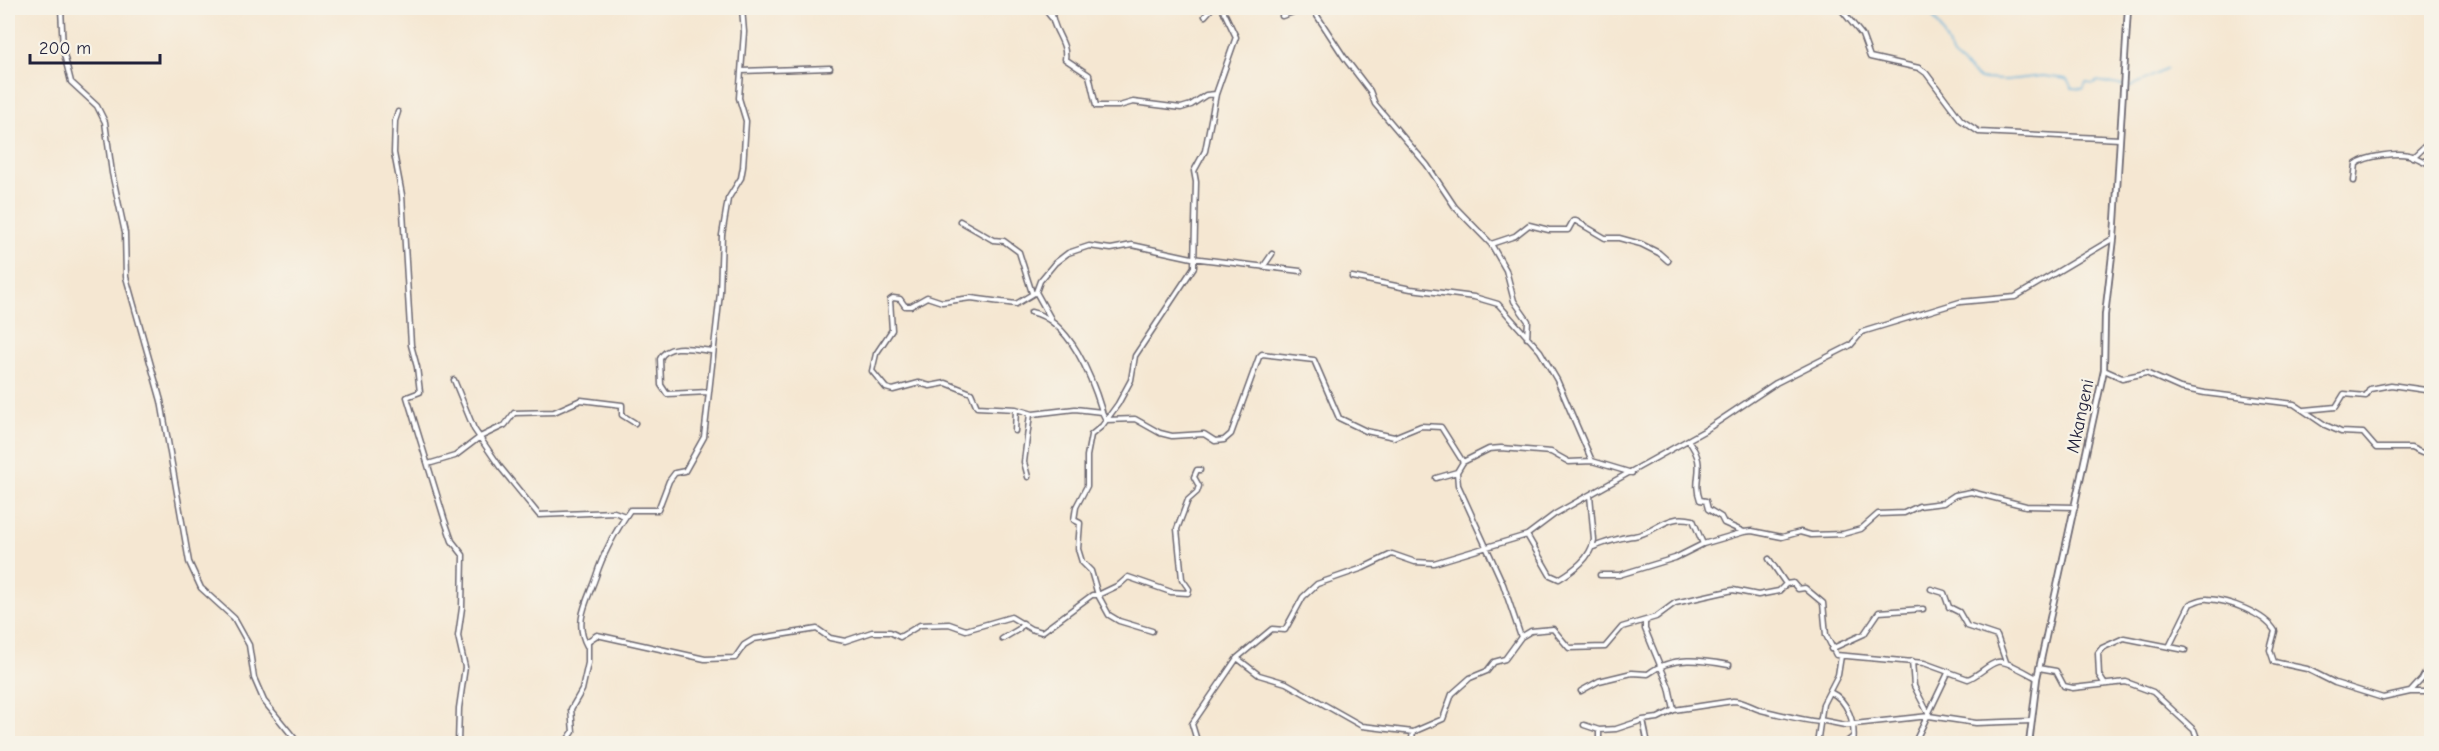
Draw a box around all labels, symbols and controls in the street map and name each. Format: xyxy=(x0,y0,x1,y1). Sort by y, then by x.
scale bar xyxy=(30,27,160,65)
text: 200 m xyxy=(39,38,91,59)
street label: Mkangeni xyxy=(2062,377,2099,455)

